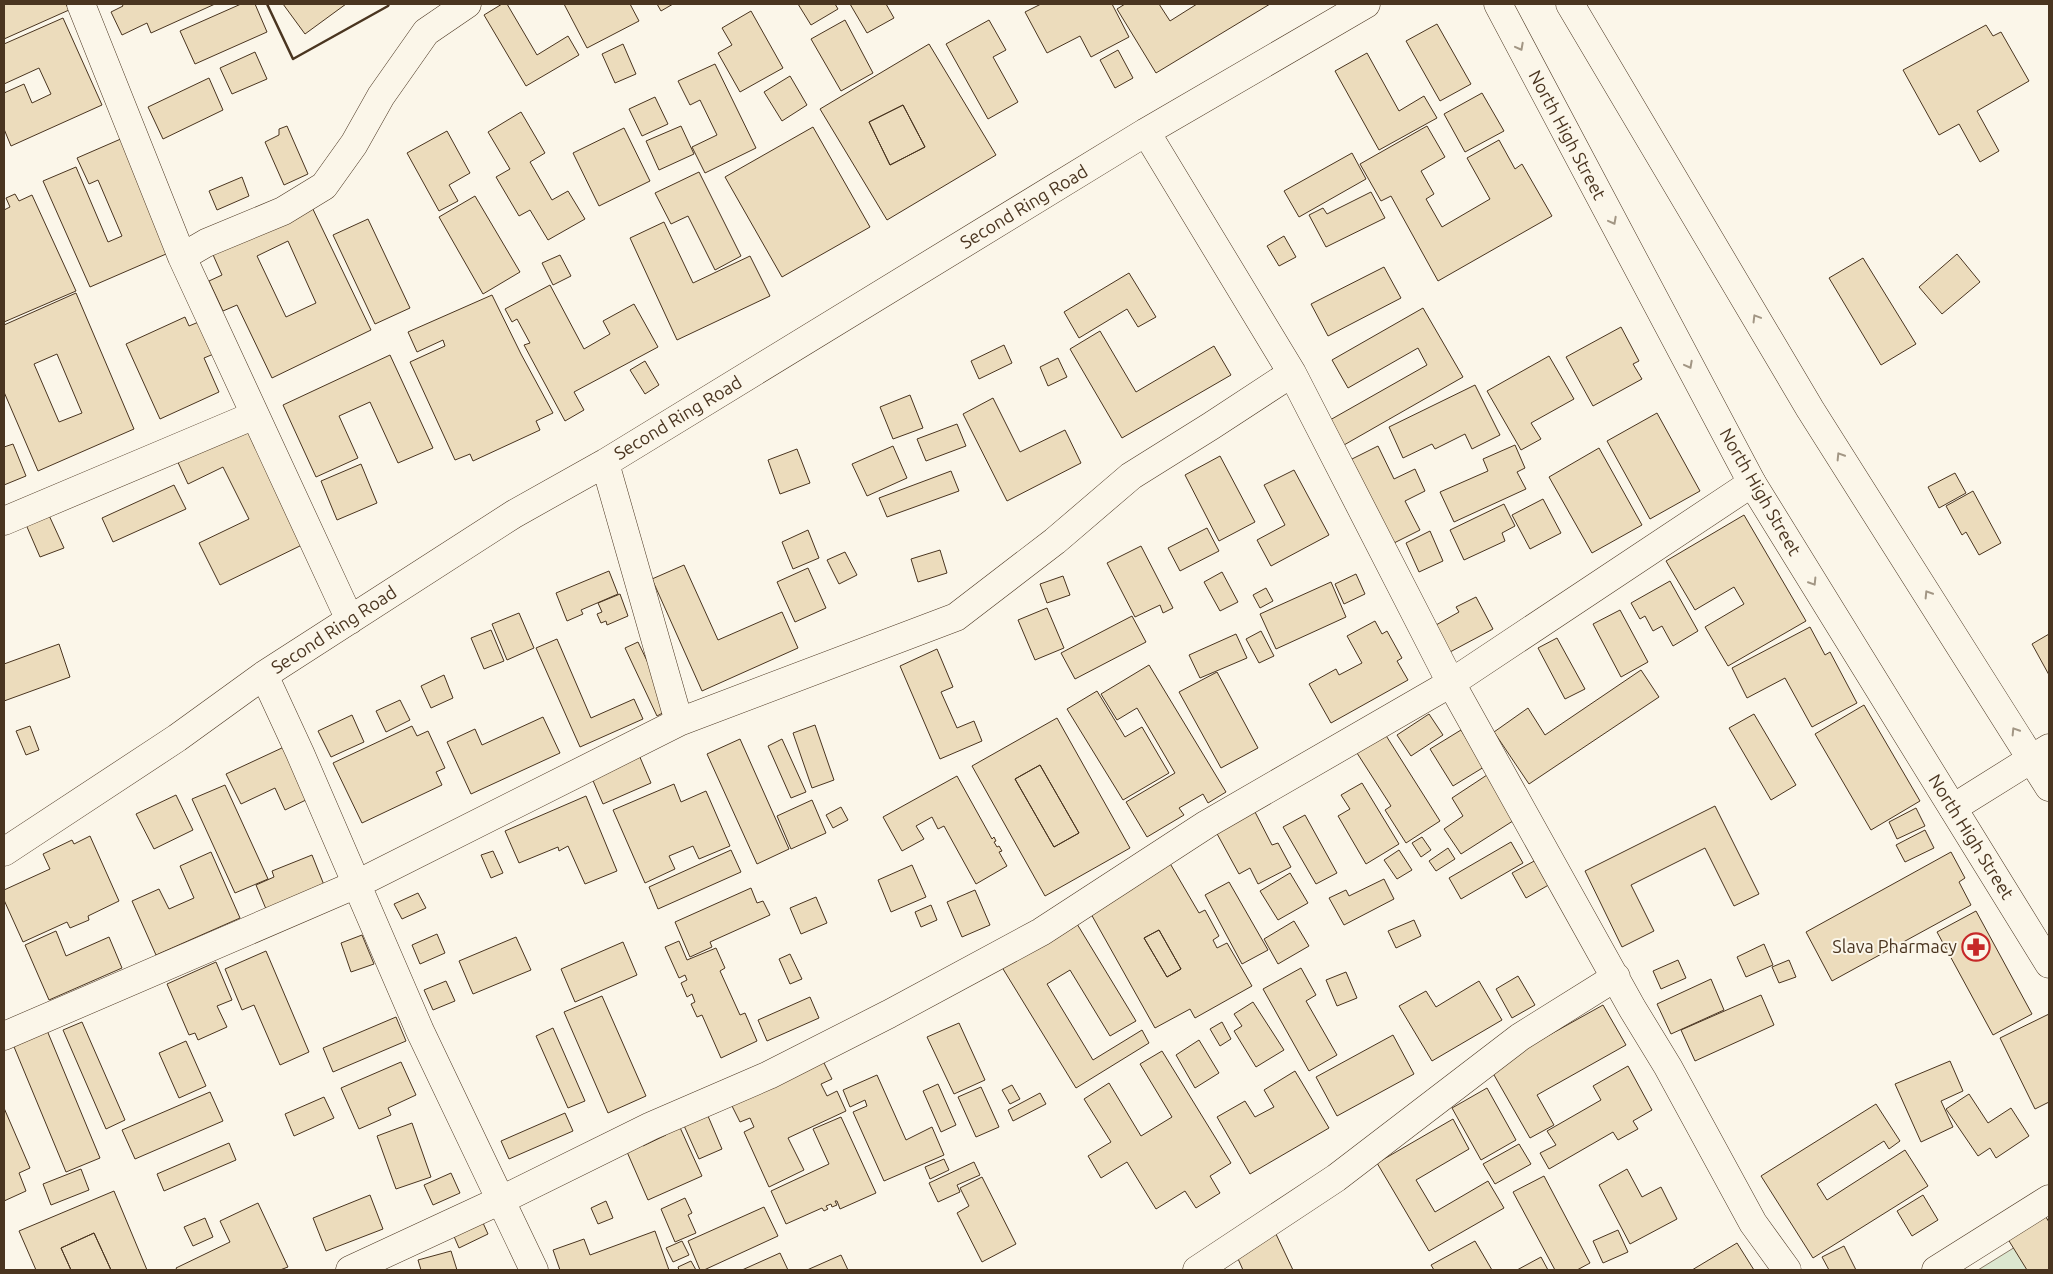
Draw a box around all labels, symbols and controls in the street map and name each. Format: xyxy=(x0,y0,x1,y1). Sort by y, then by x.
one-way arrow xyxy=(1514,42,1524,51)
street label: North High Street xyxy=(1525,66,1610,203)
street label: Second Ring Road xyxy=(956,160,1091,252)
one-way arrow xyxy=(1607,216,1617,225)
one-way arrow xyxy=(1752,314,1762,323)
one-way arrow xyxy=(1683,359,1693,368)
street label: Second Ring Road xyxy=(610,371,745,463)
street label: North High Street xyxy=(1716,424,1805,559)
one-way arrow xyxy=(1837,453,1847,462)
one-way arrow xyxy=(1807,576,1816,585)
street label: Second Ring Road xyxy=(267,581,400,677)
one-way arrow xyxy=(1924,590,1934,599)
one-way arrow xyxy=(2011,727,2021,736)
street label: North High Street xyxy=(1925,770,2018,903)
pharmacy icon: Slava Pharmacy xyxy=(1961,932,1991,962)
place label: Slava Pharmacy xyxy=(1832,936,1957,956)

